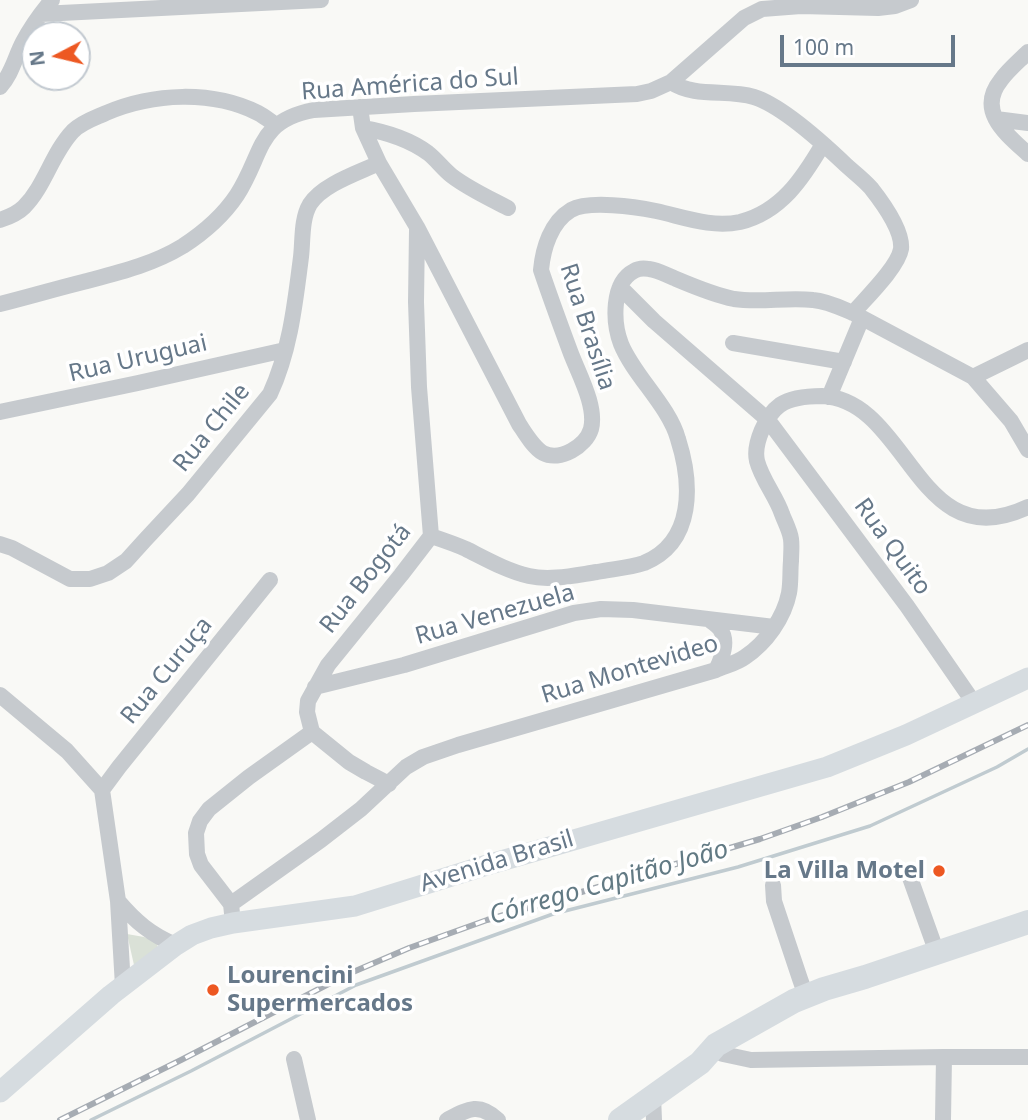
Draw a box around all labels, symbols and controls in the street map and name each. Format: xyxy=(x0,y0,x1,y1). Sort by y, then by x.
north arrow xyxy=(21,21,91,91)
scale bar xyxy=(783,21,958,65)
text: 100 m xyxy=(793,33,854,61)
text: N xyxy=(23,49,51,68)
street label: Rua América do Sul xyxy=(300,63,520,107)
street label: Rua Brasília xyxy=(553,260,621,394)
street label: Rua Uruguai xyxy=(66,329,210,389)
street label: Rua Chile xyxy=(168,378,256,478)
street label: Rua Quito xyxy=(847,493,937,601)
street label: Rua Bogotá xyxy=(314,519,418,639)
street label: Rua Venezuela xyxy=(412,579,578,651)
street label: Rua Curuça xyxy=(115,612,219,730)
street label: Rua Montevideo xyxy=(538,629,722,711)
street label: Avenida Brasil xyxy=(417,825,577,899)
water label: Córrego Capitão João xyxy=(486,834,732,932)
place label: La Villa Motel xyxy=(764,857,925,885)
marker: La Villa Motel xyxy=(931,863,947,879)
place label: Lourencini Supermercados xyxy=(227,962,413,1018)
marker: Lourencini Supermercados xyxy=(205,982,221,998)

